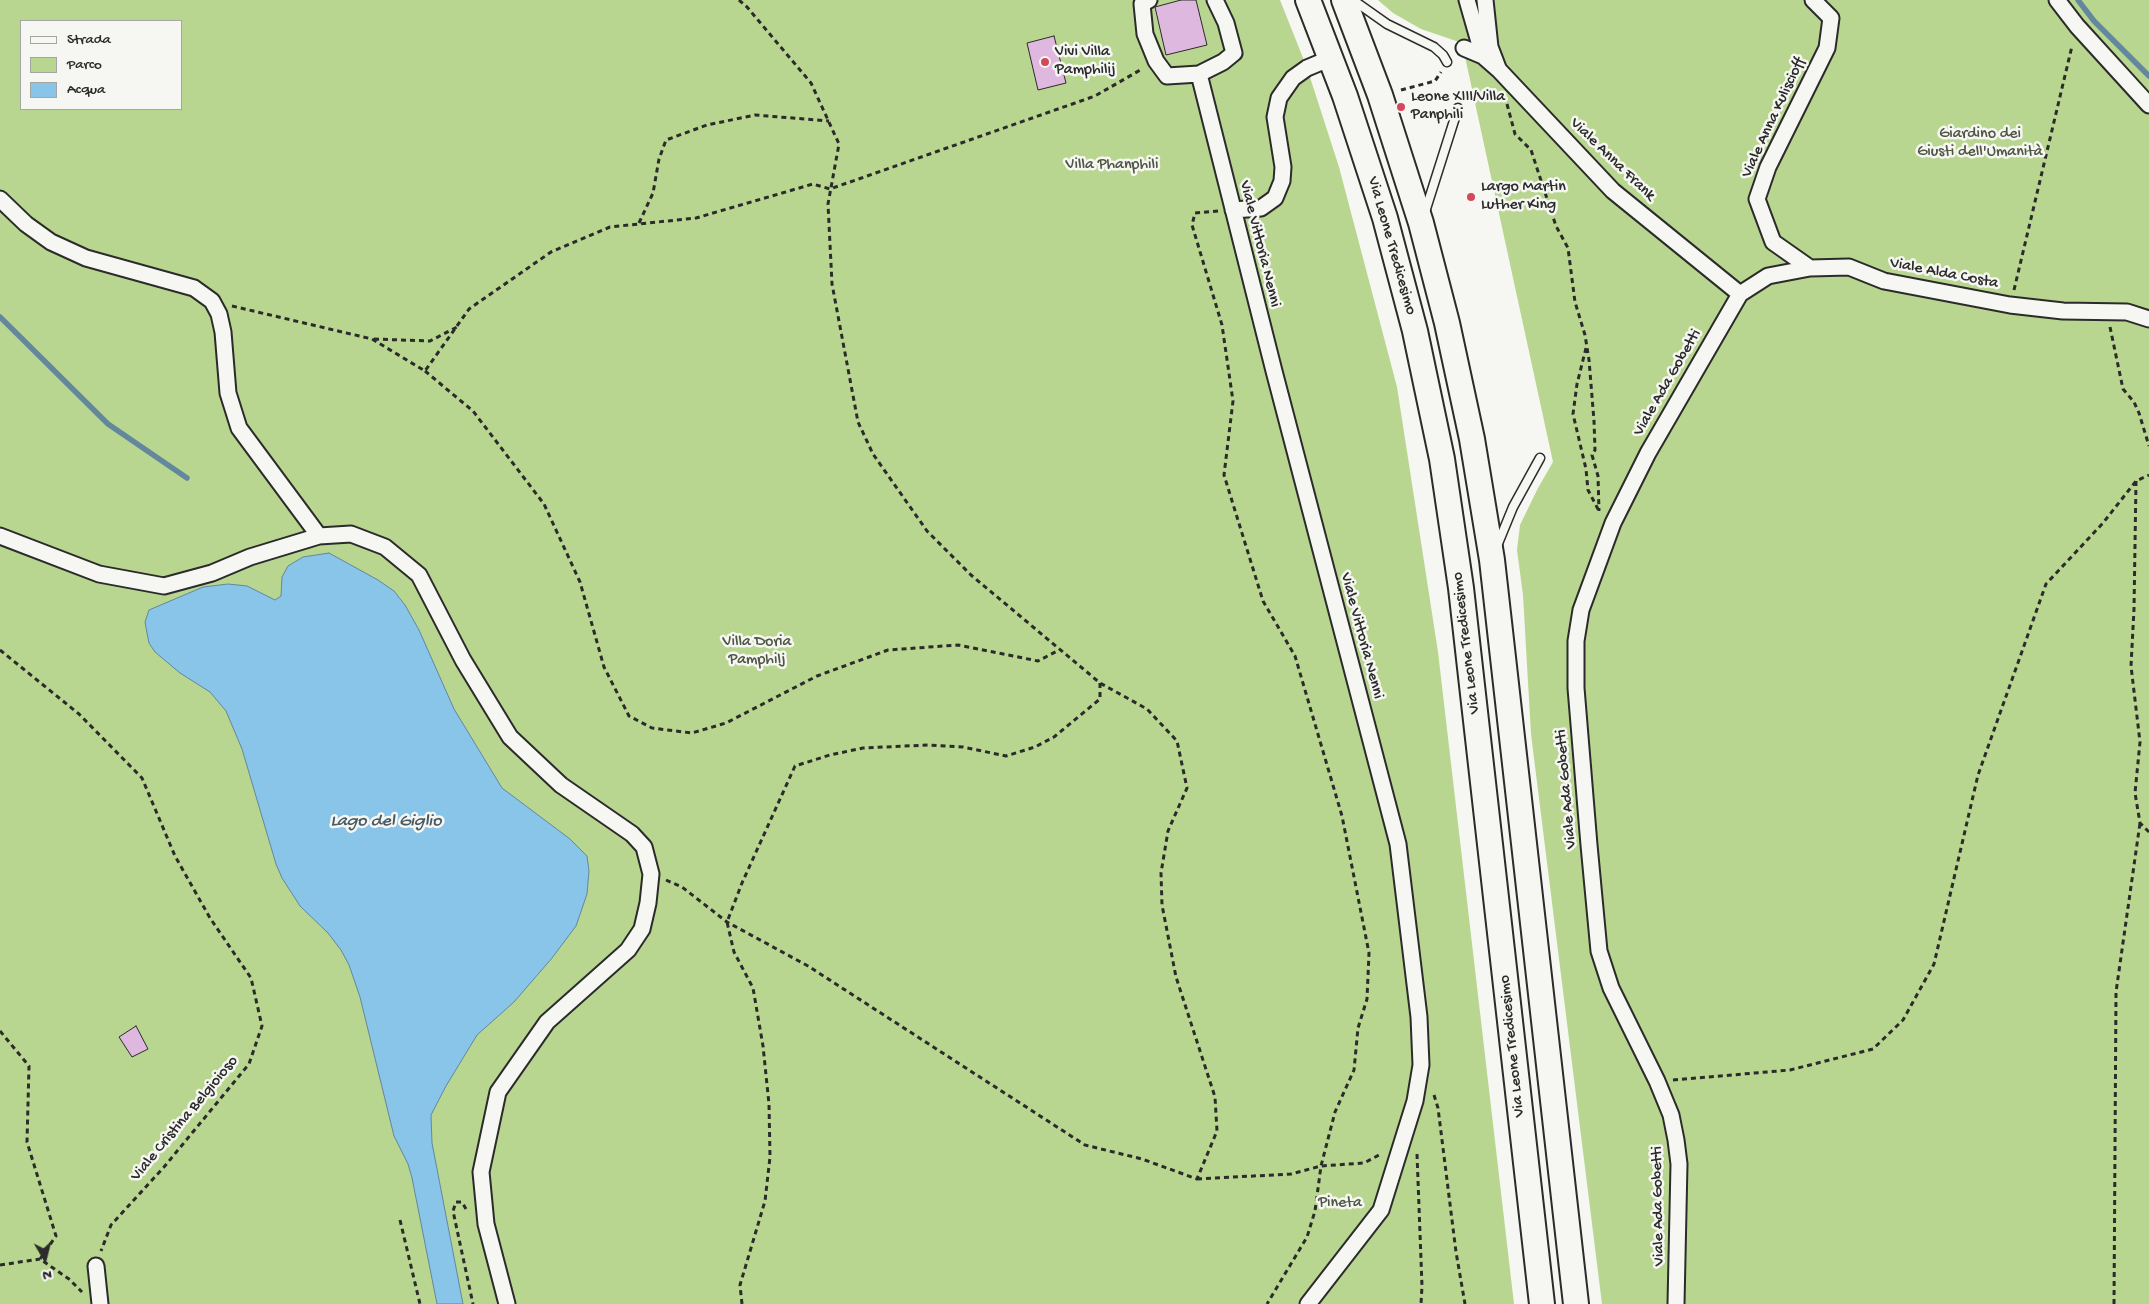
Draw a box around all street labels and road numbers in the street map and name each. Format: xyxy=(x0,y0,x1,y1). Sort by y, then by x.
street label: Viale Anna Kuliscioff xyxy=(1738,55,1810,181)
street label: Viale Anna Frank xyxy=(1565,114,1659,206)
street label: Via Leone Tredicesimo xyxy=(1362,175,1420,317)
street label: Viale Vittoria Nenni xyxy=(1234,179,1284,309)
street label: Viale Alda Costa xyxy=(1888,254,2000,294)
street label: Viale Ada Gobetti xyxy=(1630,326,1706,440)
street label: Viale Vittoria Nenni xyxy=(1335,571,1387,701)
street label: Via Leone Tredicesimo xyxy=(1449,571,1485,715)
street label: Viale Ada Gobetti xyxy=(1552,728,1582,850)
street label: Via Leone Tredicesimo xyxy=(1496,974,1530,1118)
street label: Viale Cristina Belgioioso xyxy=(127,1052,243,1186)
street label: Viale Ada Gobetti xyxy=(1648,1146,1670,1266)

